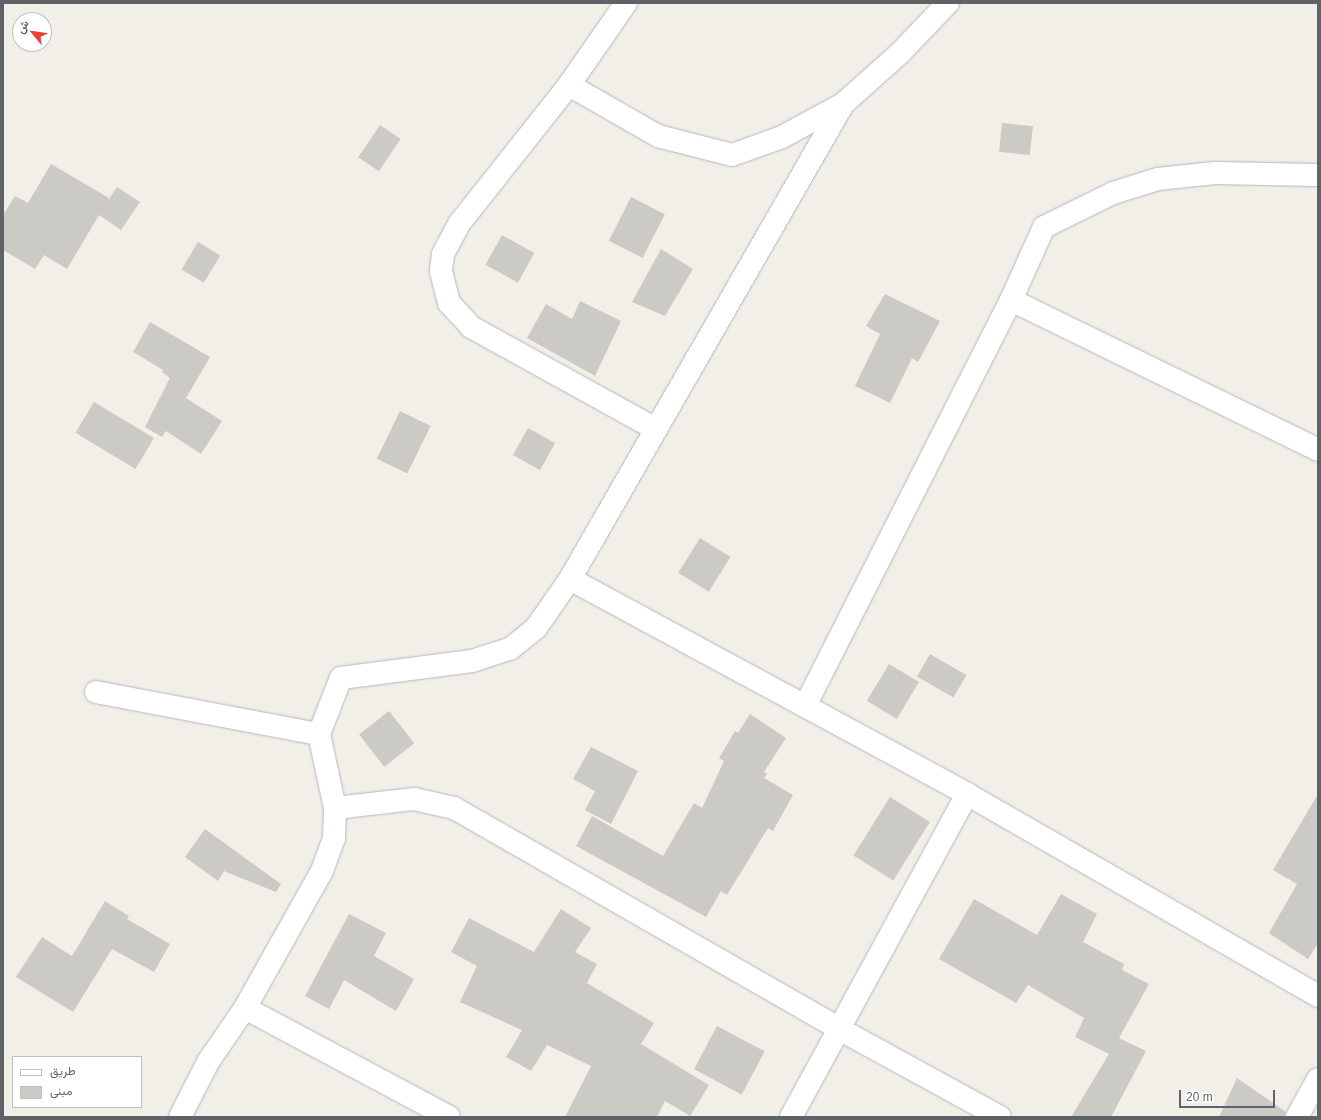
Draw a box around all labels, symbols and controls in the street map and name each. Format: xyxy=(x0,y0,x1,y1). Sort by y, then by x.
north arrow xyxy=(12,12,52,52)
text: ش xyxy=(14,18,31,35)
legend xyxy=(12,1056,142,1108)
text: طريق xyxy=(50,1064,75,1078)
scale bar xyxy=(1181,1082,1277,1108)
text: مبنى xyxy=(50,1084,72,1098)
text: 20 m xyxy=(1186,1090,1213,1104)

